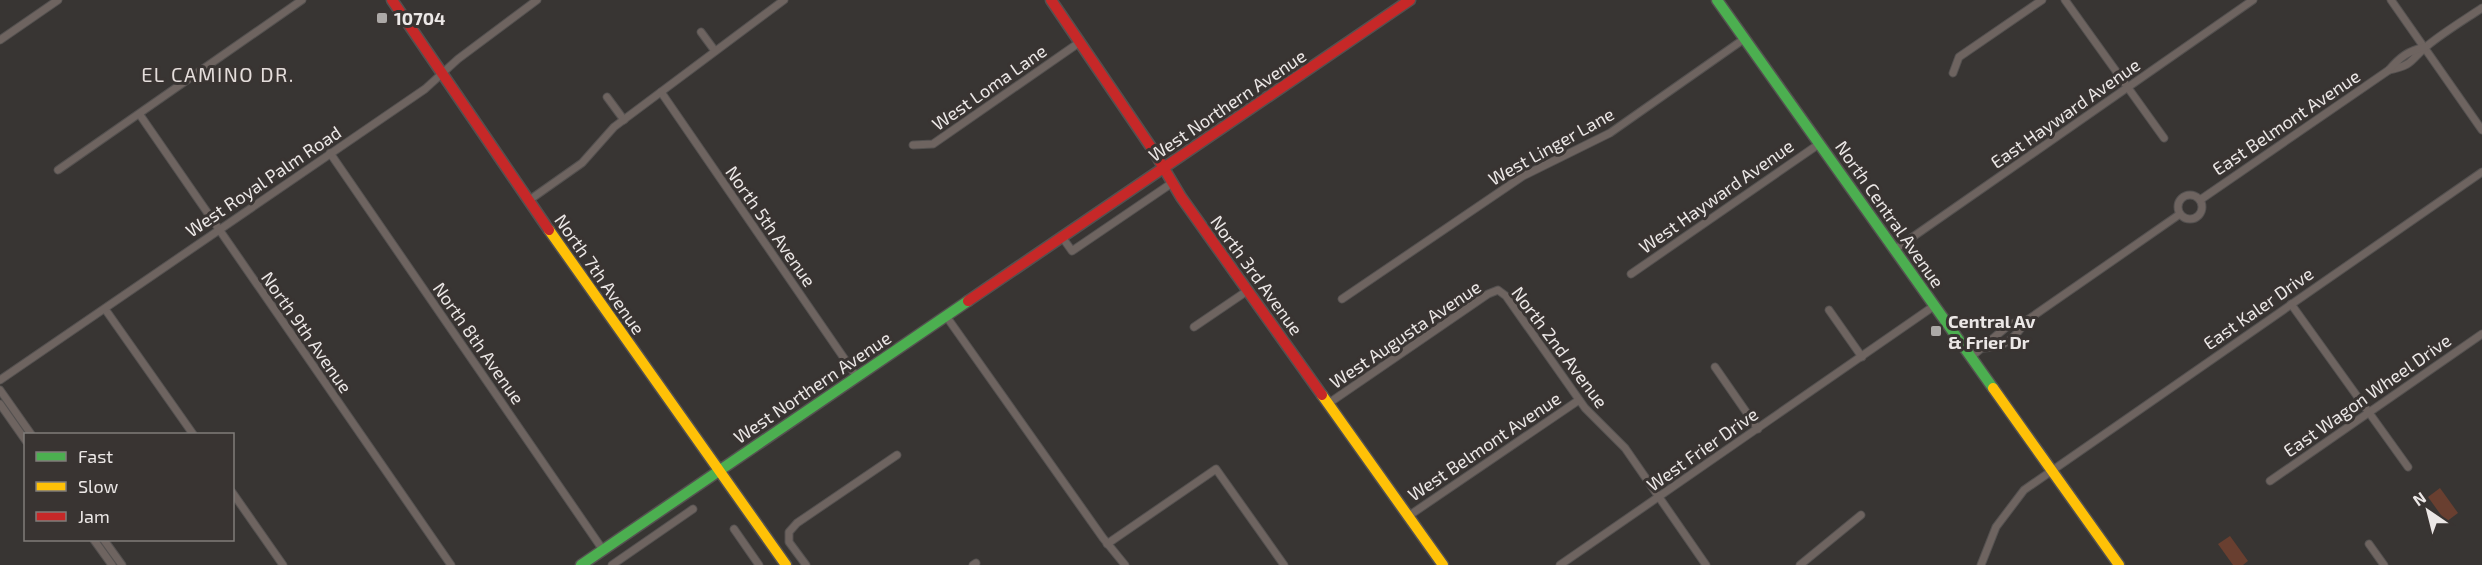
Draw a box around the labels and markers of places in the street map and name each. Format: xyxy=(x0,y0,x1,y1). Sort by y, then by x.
place label: 10704 xyxy=(394,7,445,29)
marker: 10704 xyxy=(375,11,389,25)
place label: Central Av & Frier Dr xyxy=(1948,310,2036,353)
marker: Central Av & Frier Dr xyxy=(1929,324,1943,338)

